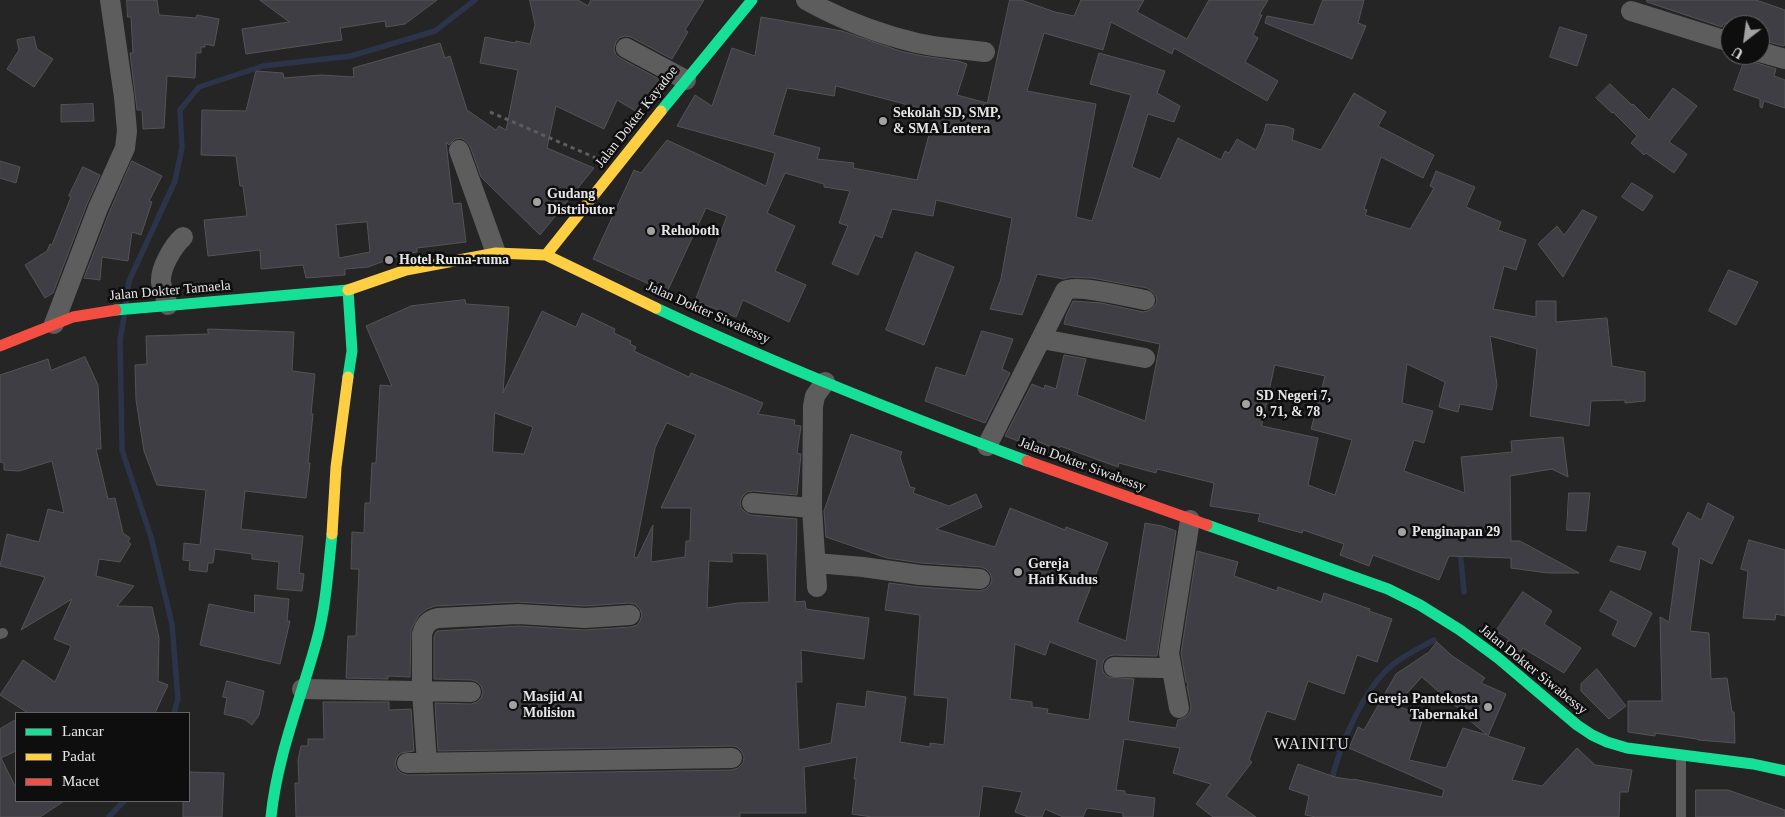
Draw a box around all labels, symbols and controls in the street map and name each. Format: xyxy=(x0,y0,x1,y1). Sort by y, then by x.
north arrow xyxy=(1720,15,1770,65)
text: U xyxy=(1730,44,1746,62)
street label: Jalan Dokter Kayadoe xyxy=(592,63,682,171)
place label: Sekolah SD, SMP, & SMA Lentera xyxy=(893,105,1001,138)
marker: Sekolah SD, SMP, & SMA Lentera xyxy=(877,115,889,127)
place label: Gudang Distributor xyxy=(547,186,615,218)
marker: Gudang Distributor xyxy=(531,196,543,208)
place label: Rehoboth xyxy=(661,223,719,239)
marker: Rehoboth xyxy=(645,225,657,237)
place label: Hotel Ruma-ruma xyxy=(399,252,509,268)
marker: Hotel Ruma-ruma xyxy=(383,254,395,266)
street label: Jalan Dokter Tamaela xyxy=(109,277,231,305)
street label: Jalan Dokter Siwabessy xyxy=(643,278,773,348)
place label: SD Negeri 7, 9, 71, & 78 xyxy=(1256,388,1331,421)
marker: SD Negeri 7, 9, 71, & 78 xyxy=(1240,398,1252,410)
street label: Jalan Dokter Siwabessy xyxy=(1016,434,1148,496)
place label: Penginapan 29 xyxy=(1412,524,1500,540)
marker: Penginapan 29 xyxy=(1396,526,1408,538)
place label: Gereja Hati Kudus xyxy=(1028,556,1098,588)
marker: Gereja Hati Kudus xyxy=(1012,566,1024,578)
street label: Jalan Dokter Siwabessy xyxy=(1476,621,1590,719)
place label: Masjid Al Molision xyxy=(523,689,582,722)
place label: Gereja Pantekosta Tabernakel xyxy=(1367,691,1478,724)
marker: Masjid Al Molision xyxy=(507,699,519,711)
marker: Gereja Pantekosta Tabernakel xyxy=(1482,701,1494,713)
legend xyxy=(15,712,190,802)
text: Lancar xyxy=(62,723,104,739)
district label: WAINITU xyxy=(1273,735,1351,755)
text: Padat xyxy=(62,748,95,764)
text: Macet xyxy=(62,773,99,789)

